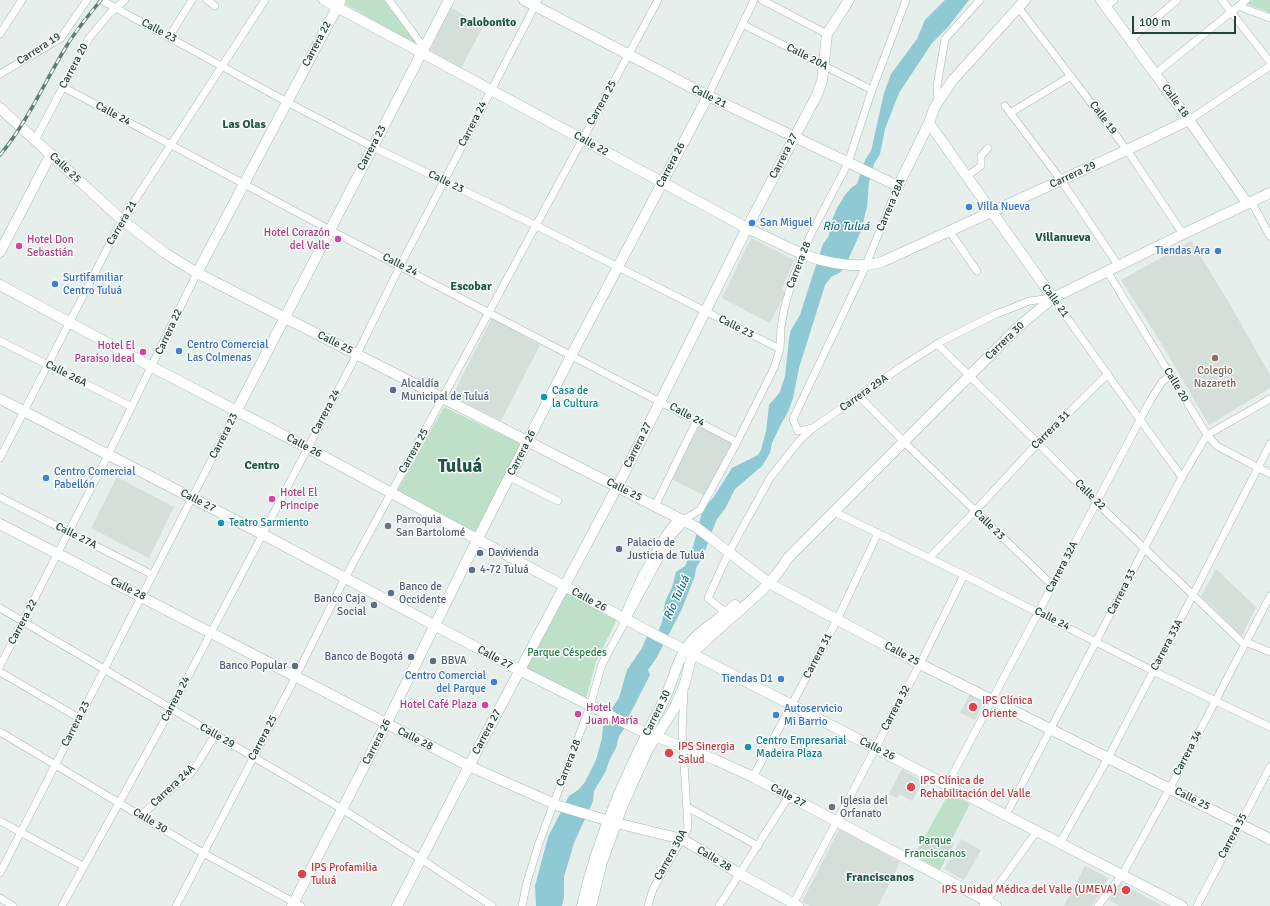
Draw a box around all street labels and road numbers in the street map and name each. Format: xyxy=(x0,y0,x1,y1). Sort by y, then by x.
street label: Calle 23 xyxy=(139,16,179,46)
street label: Carrera 22 xyxy=(300,19,334,69)
street label: Carrera 19 xyxy=(15,30,63,68)
street label: Carrera 20 xyxy=(57,41,91,91)
street label: Calle 20A xyxy=(784,41,830,73)
street label: Carrera 25 xyxy=(584,78,620,128)
street label: Calle 21 xyxy=(689,82,729,112)
street label: Calle 18 xyxy=(1158,82,1192,120)
street label: Calle 24 xyxy=(93,99,133,129)
street label: Carrera 24 xyxy=(456,99,490,149)
street label: Calle 19 xyxy=(1086,99,1120,137)
street label: Carrera 23 xyxy=(355,123,389,173)
street label: Calle 22 xyxy=(571,129,611,159)
street label: Carrera 27 xyxy=(767,131,801,181)
street label: Carrera 26 xyxy=(654,140,688,190)
street label: Calle 25 xyxy=(47,150,83,186)
street label: Carrera 29 xyxy=(1048,159,1098,191)
street label: Calle 23 xyxy=(426,168,466,196)
street label: Carrera 28A xyxy=(874,177,908,233)
street label: Carrera 21 xyxy=(104,198,140,248)
street label: Carrera 28 xyxy=(784,240,814,290)
street label: Calle 24 xyxy=(380,250,420,280)
street label: Calle 21 xyxy=(1038,282,1072,320)
street label: Carrera 22 xyxy=(153,307,185,357)
street label: Calle 23 xyxy=(716,312,756,342)
street label: Carrera 30 xyxy=(983,319,1027,363)
street label: Calle 25 xyxy=(315,328,355,358)
street label: Calle 26A xyxy=(43,358,89,390)
street label: Calle 20 xyxy=(1161,365,1191,405)
street label: Carrera 29A xyxy=(837,372,891,414)
street label: Carrera 24 xyxy=(309,387,343,437)
street label: Calle 24 xyxy=(667,400,707,430)
street label: Carrera 31 xyxy=(1029,408,1073,452)
street label: Carrera 23 xyxy=(207,411,241,461)
street label: Carrera 27 xyxy=(621,420,655,470)
street label: Carrera 25 xyxy=(396,426,432,476)
street label: Carrera 26 xyxy=(505,428,539,478)
street label: Calle 26 xyxy=(284,431,324,461)
street label: Calle 25 xyxy=(604,475,644,505)
street label: Calle 22 xyxy=(1072,477,1108,513)
street label: Calle 27 xyxy=(178,486,218,516)
street label: Calle 23 xyxy=(971,507,1007,543)
street label: Calle 27A xyxy=(53,520,99,552)
street label: Carrera 32A xyxy=(1043,539,1081,595)
street label: Carrera 33 xyxy=(1105,567,1139,617)
street label: Calle 28 xyxy=(108,574,148,604)
street label: Calle 26 xyxy=(569,585,609,615)
street label: Carrera 22 xyxy=(6,597,40,647)
street label: Calle 24 xyxy=(1032,604,1072,634)
street label: Carrera 33A xyxy=(1148,617,1186,673)
street label: Carrera 31 xyxy=(801,631,835,681)
street label: Calle 25 xyxy=(882,639,922,669)
street label: Calle 27 xyxy=(475,643,515,673)
street label: Carrera 24 xyxy=(159,674,193,724)
street label: Carrera 32 xyxy=(879,683,913,733)
street label: Carrera 30 xyxy=(640,688,674,738)
street label: Carrera 23 xyxy=(59,699,93,749)
street label: Carrera 27 xyxy=(470,707,504,757)
street label: Carrera 25 xyxy=(246,713,280,763)
street label: Carrera 26 xyxy=(360,717,394,767)
street label: Calle 29 xyxy=(197,721,237,751)
street label: Calle 28 xyxy=(395,724,435,754)
street label: Carrera 34 xyxy=(1171,728,1205,778)
street label: Calle 26 xyxy=(857,734,897,764)
street label: Carrera 28 xyxy=(554,738,584,788)
street label: Carrera 24A xyxy=(148,762,198,810)
street label: Calle 27 xyxy=(768,781,808,811)
street label: Calle 25 xyxy=(1172,784,1212,814)
street label: Calle 30 xyxy=(130,806,170,836)
street label: Carrera 35 xyxy=(1216,811,1250,861)
street label: Carrera 30A xyxy=(652,827,690,883)
street label: Calle 28 xyxy=(694,844,734,874)

